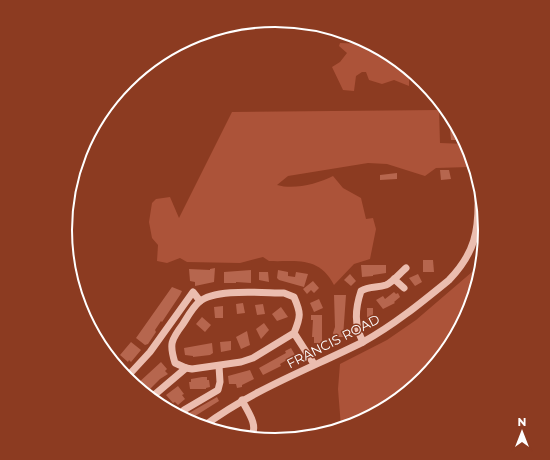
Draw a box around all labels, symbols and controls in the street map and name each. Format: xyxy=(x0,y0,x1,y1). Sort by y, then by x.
street label: FRANCIS ROAD xyxy=(284,311,382,371)
north arrow xyxy=(502,412,542,452)
text: N xyxy=(518,415,526,429)

